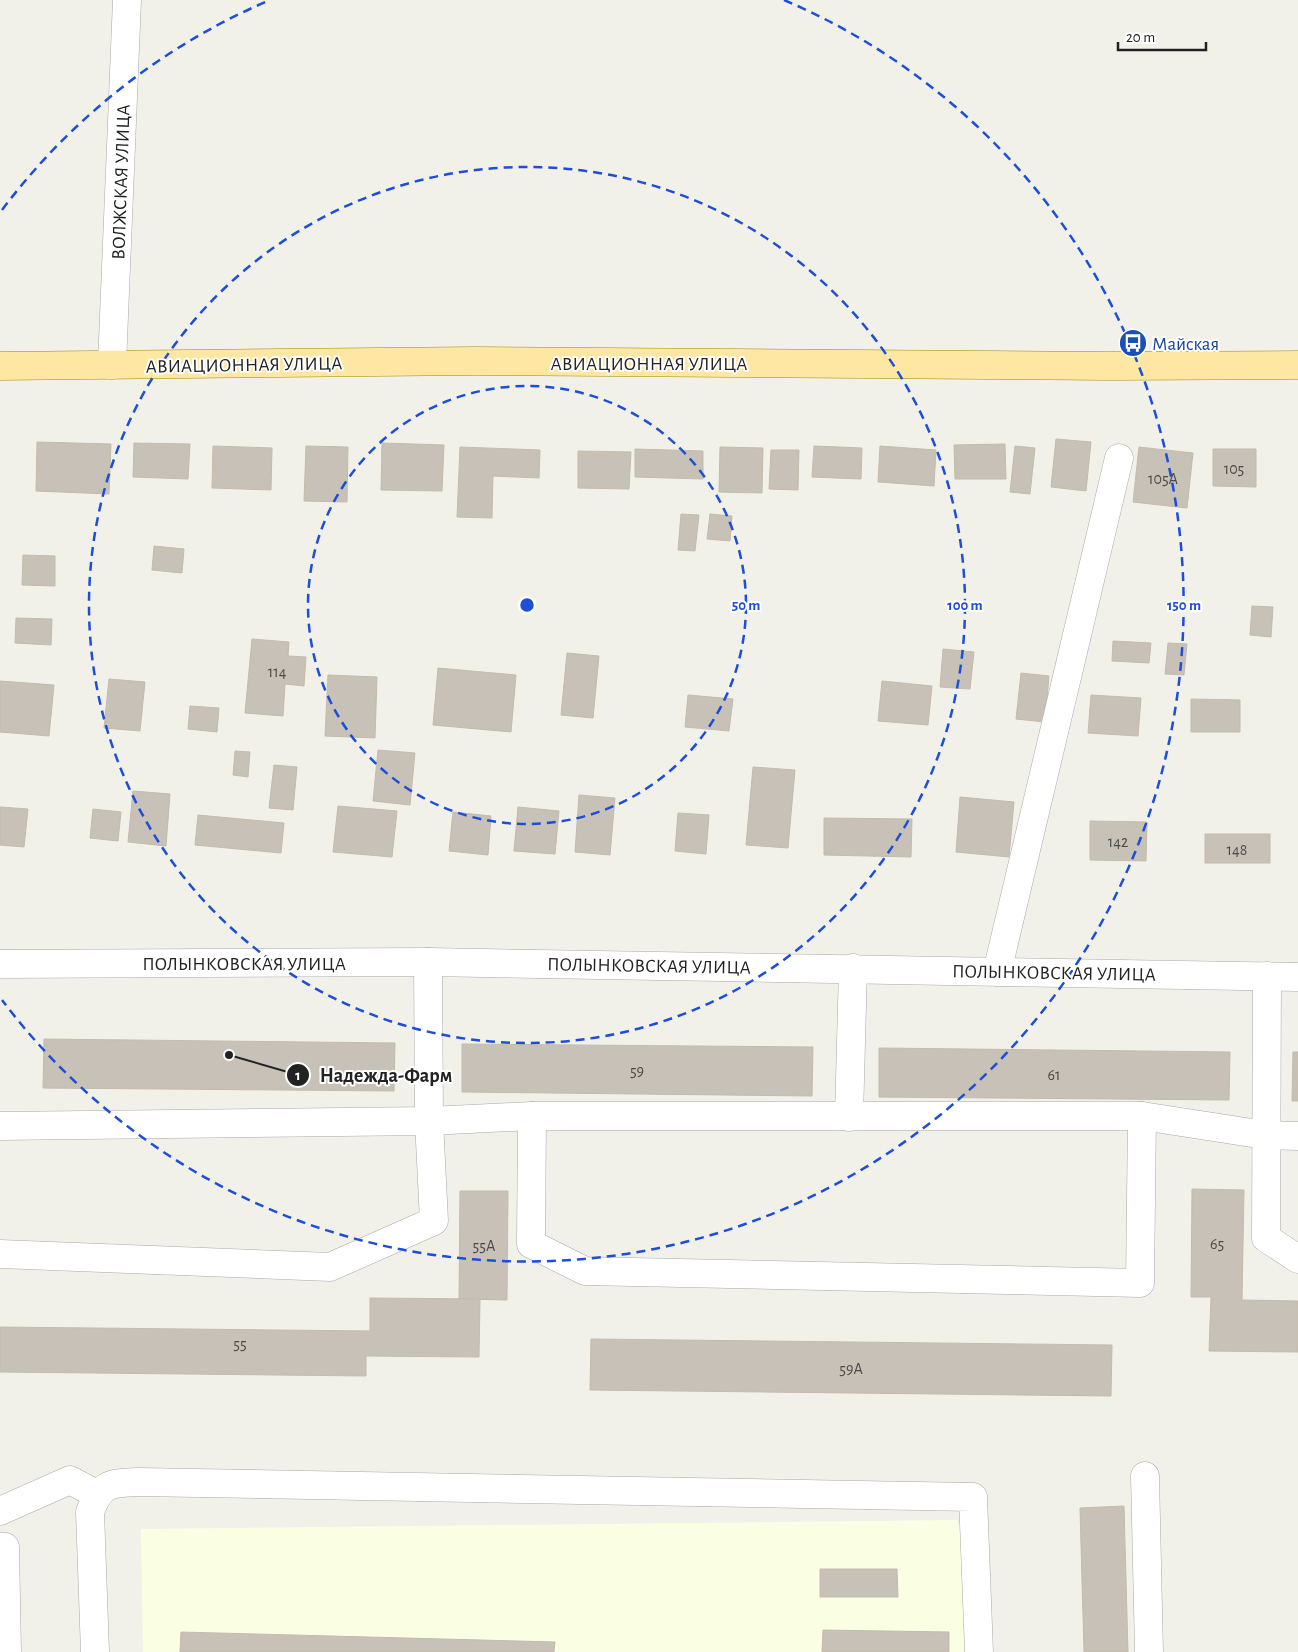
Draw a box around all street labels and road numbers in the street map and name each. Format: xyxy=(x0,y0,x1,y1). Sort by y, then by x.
street label: ВОЛЖСКАЯ УЛИЦА xyxy=(109,104,134,260)
street label: АВИАЦИОННАЯ УЛИЦА xyxy=(145,354,343,377)
street label: АВИАЦИОННАЯ УЛИЦА xyxy=(551,355,747,374)
street label: ПОЛЫНКОВСКАЯ УЛИЦА xyxy=(142,955,346,974)
street label: ПОЛЫНКОВСКАЯ УЛИЦА xyxy=(547,955,751,978)
street label: ПОЛЫНКОВСКАЯ УЛИЦА xyxy=(952,962,1156,985)

